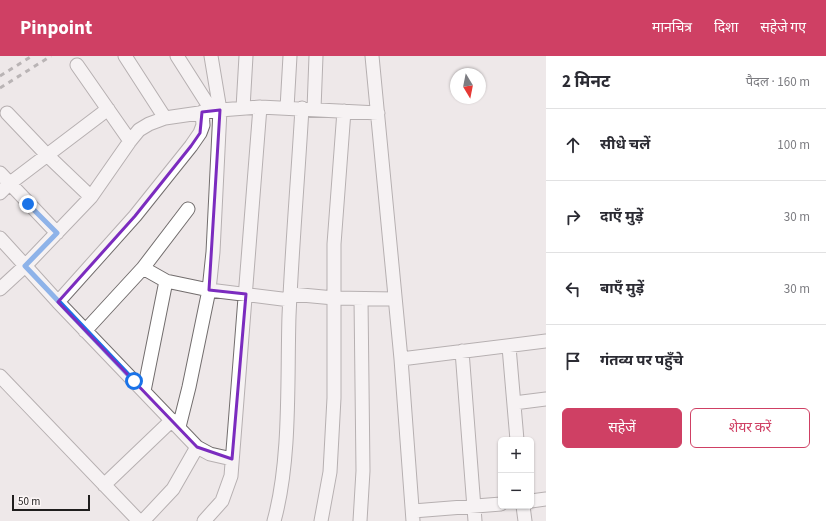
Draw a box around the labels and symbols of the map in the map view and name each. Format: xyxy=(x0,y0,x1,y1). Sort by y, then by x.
north arrow xyxy=(450,68,486,104)
route end xyxy=(19,195,37,213)
route start xyxy=(125,372,143,390)
scale bar xyxy=(12,493,90,512)

